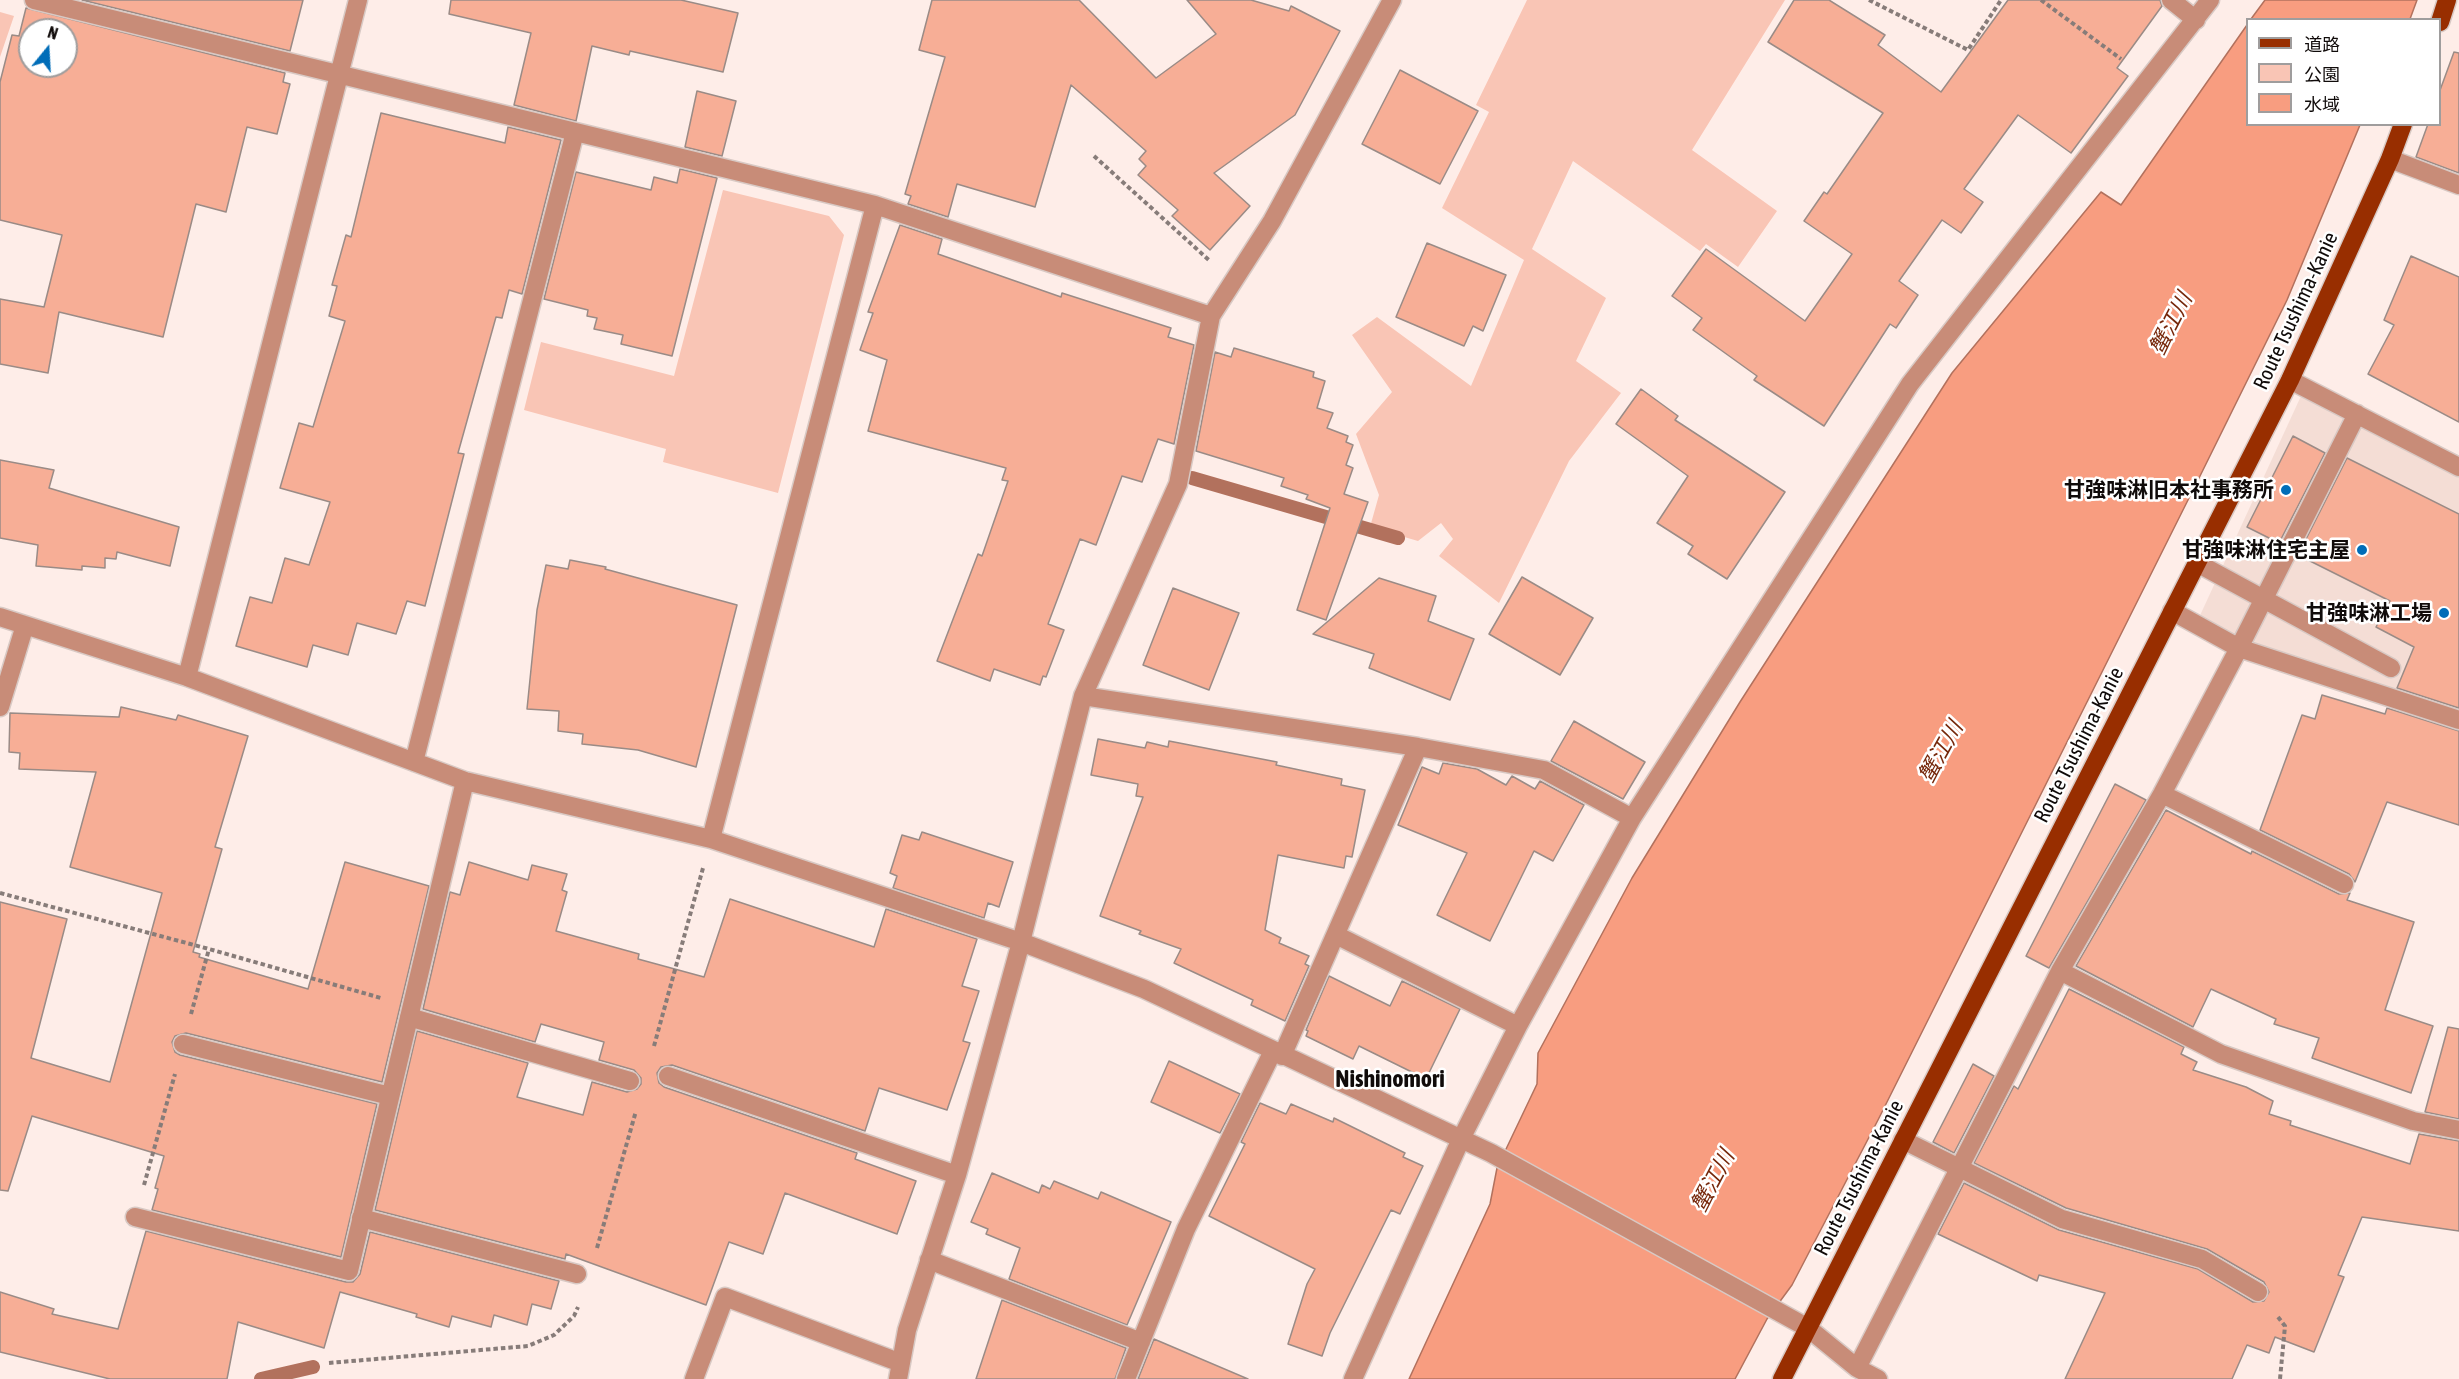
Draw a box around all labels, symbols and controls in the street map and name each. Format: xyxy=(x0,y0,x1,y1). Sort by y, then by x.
north arrow xyxy=(18,18,78,78)
legend xyxy=(2246,18,2441,126)
text: N xyxy=(46,23,60,43)
text: 道路 xyxy=(2304,34,2340,55)
text: 公園 xyxy=(2304,64,2340,85)
text: 水域 xyxy=(2304,94,2340,115)
street label: Route Tsushima-Kanie xyxy=(2248,228,2344,394)
water label: 蟹江川 xyxy=(2144,289,2198,359)
place label: 甘強味淋旧本社事務所 xyxy=(2064,477,2274,503)
marker: 甘強味淋旧本社事務所 xyxy=(2279,483,2293,497)
place label: 甘強味淋住宅主屋 xyxy=(2182,537,2350,563)
marker: 甘強味淋住宅主屋 xyxy=(2355,543,2369,557)
place label: 甘強味淋工場 xyxy=(2306,600,2432,626)
marker: 甘強味淋工場 xyxy=(2437,606,2451,620)
street label: Route Tsushima-Kanie xyxy=(2029,663,2129,827)
water label: 蟹江川 xyxy=(1913,717,1969,787)
district label: Nishinomori xyxy=(1335,1065,1445,1093)
street label: Route Tsushima-Kanie xyxy=(1809,1096,1909,1260)
water label: 蟹江川 xyxy=(1686,1146,1740,1216)

